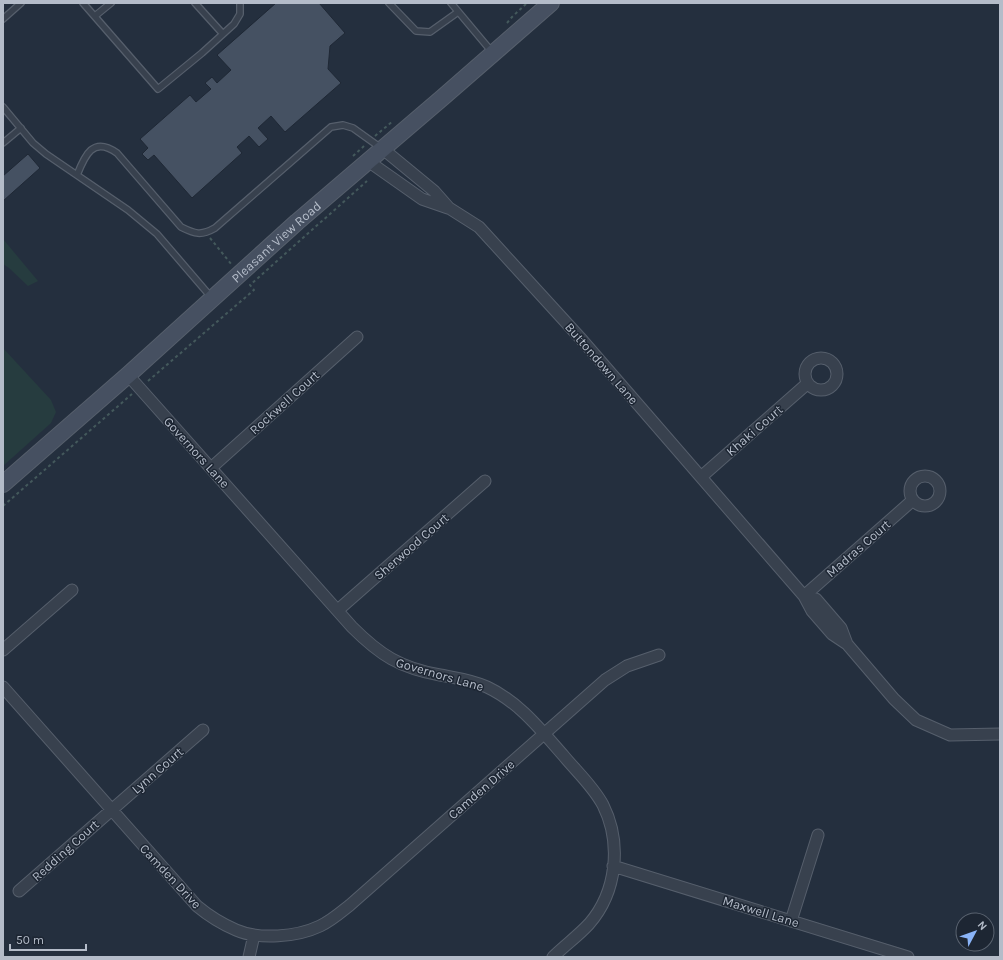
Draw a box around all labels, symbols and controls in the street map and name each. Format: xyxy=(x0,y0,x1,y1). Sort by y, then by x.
street label: Pleasant View Road xyxy=(228,198,324,286)
street label: Buttondown Lane xyxy=(562,319,641,408)
street label: Rockwell Court xyxy=(247,367,322,437)
street label: Khaki Court xyxy=(723,402,786,459)
street label: Governors Lane xyxy=(161,414,233,491)
street label: Sherwood Court xyxy=(371,510,452,583)
street label: Madras Court xyxy=(823,516,894,580)
street label: Governors Lane xyxy=(394,655,486,694)
street label: Lynn Court xyxy=(129,744,186,797)
street label: Camden Drive xyxy=(445,756,518,822)
street label: Redding Court xyxy=(29,816,102,884)
street label: Camden Drive xyxy=(137,841,205,912)
street label: Maxwell Lane xyxy=(721,893,801,930)
north arrow xyxy=(955,912,995,952)
text: N xyxy=(975,919,990,933)
scale bar xyxy=(10,926,86,952)
text: 50 m xyxy=(16,933,44,947)

